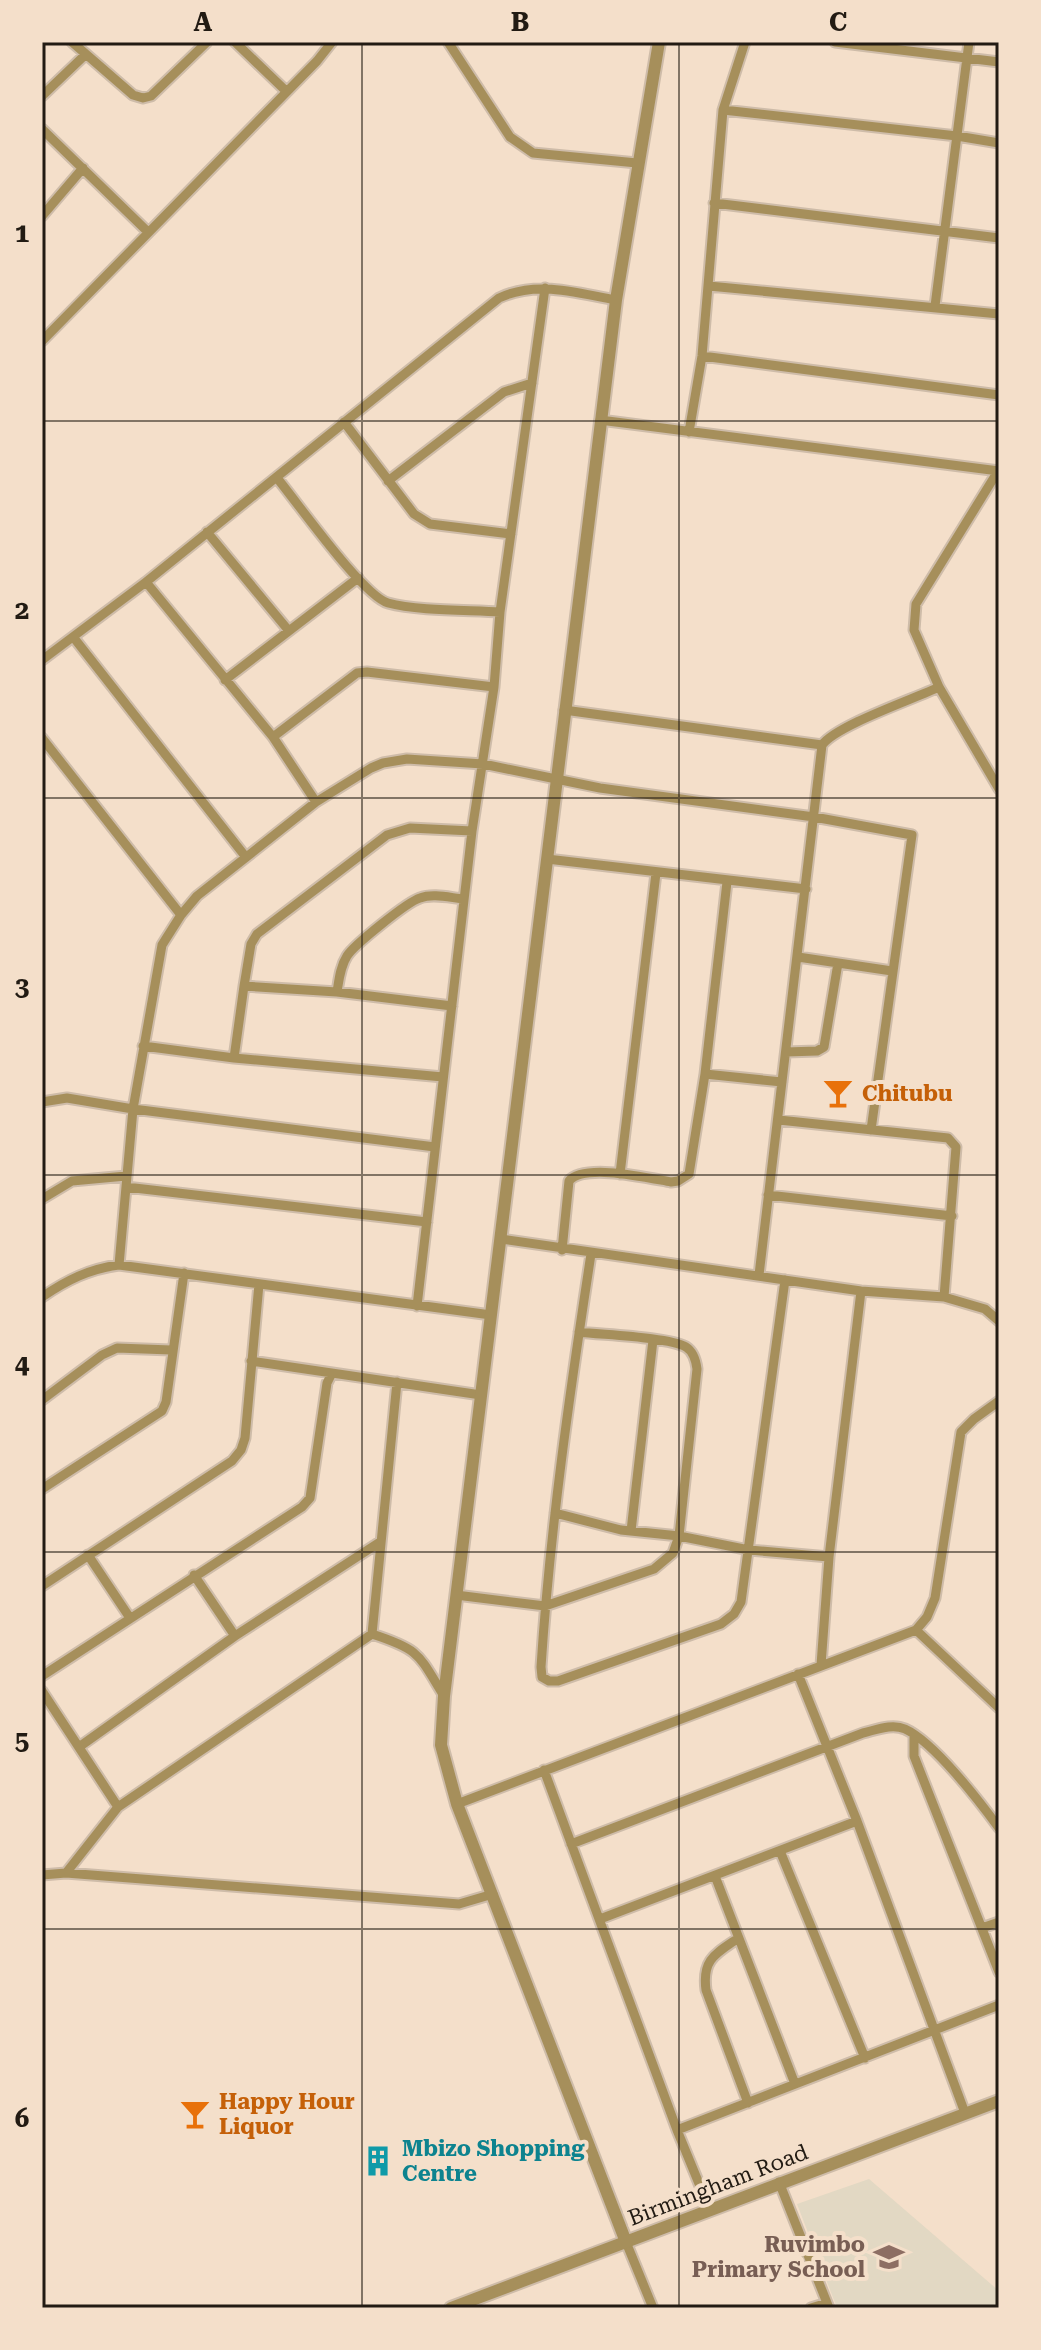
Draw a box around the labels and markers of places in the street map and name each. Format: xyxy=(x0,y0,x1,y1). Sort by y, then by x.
bar icon: Chitubu xyxy=(821,1076,855,1110)
place label: Chitubu xyxy=(862,1081,953,1106)
place label: Happy Hour Liquor xyxy=(219,2089,355,2139)
bar icon: Happy Hour Liquor xyxy=(178,2097,212,2131)
place label: Mbizo Shopping Centre xyxy=(402,2136,585,2186)
building icon: Mbizo Shopping Centre xyxy=(361,2144,395,2178)
place label: Ruvimbo Primary School xyxy=(692,2232,865,2282)
school or university icon: Ruvimbo Primary School xyxy=(872,2240,906,2274)

